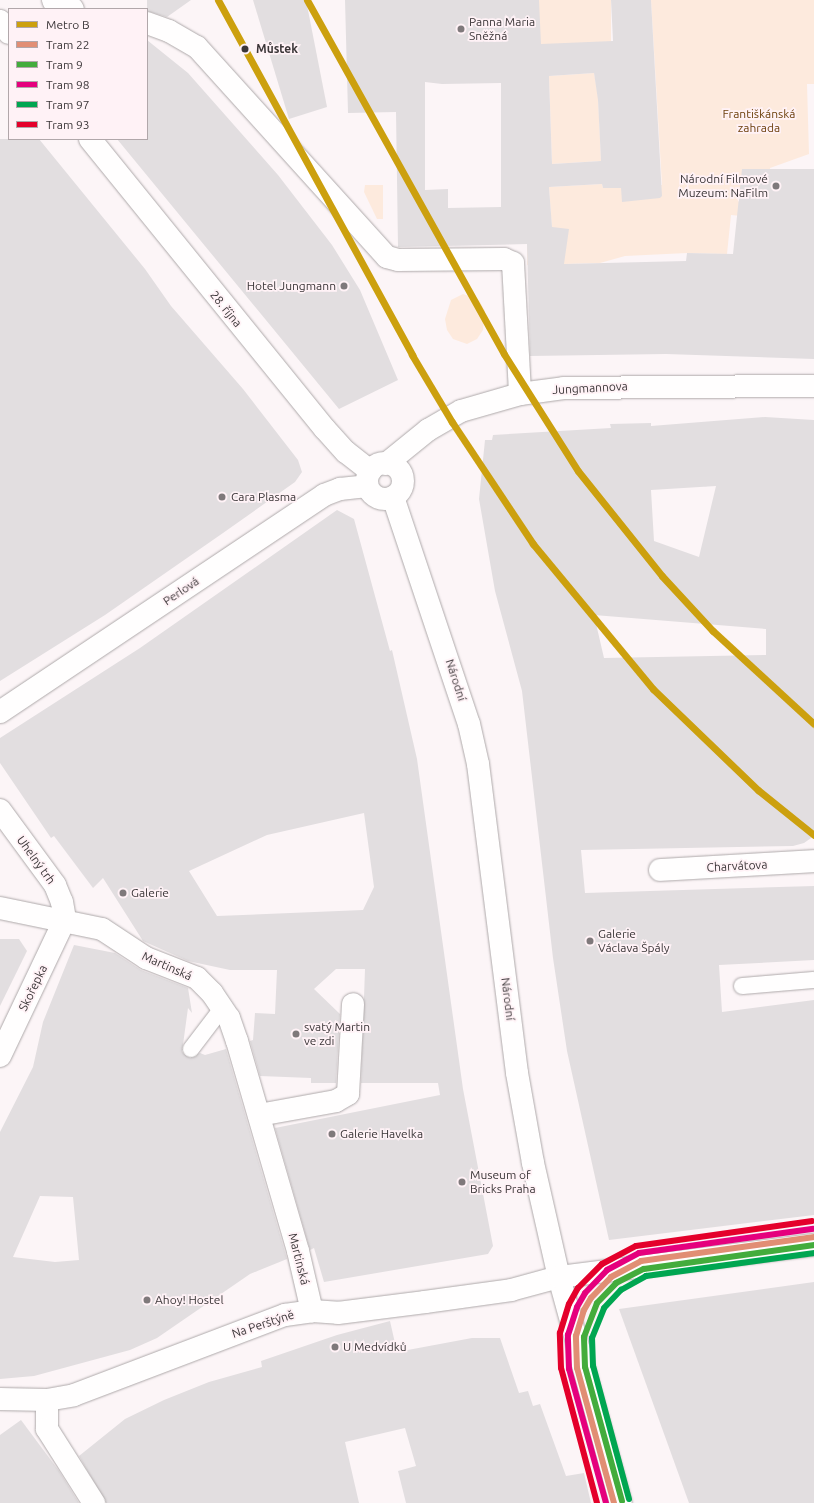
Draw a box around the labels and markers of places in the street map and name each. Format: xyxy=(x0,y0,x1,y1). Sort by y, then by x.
place label: Panna Maria Sněžná xyxy=(469,15,535,43)
marker: Panna Maria Sněžná xyxy=(456,24,466,34)
marker: Můstek xyxy=(238,42,252,56)
place label: Můstek xyxy=(256,42,298,56)
place label: Národní Filmové Muzeum: NaFilm xyxy=(678,172,768,200)
marker: Národní Filmové Muzeum: NaFilm xyxy=(771,181,781,191)
place label: Hotel Jungmann xyxy=(247,279,336,293)
marker: Hotel Jungmann xyxy=(339,281,349,291)
place label: Cara Plasma xyxy=(231,490,296,504)
marker: Cara Plasma xyxy=(216,491,228,503)
place label: Galerie xyxy=(131,886,169,900)
marker: Galerie xyxy=(118,888,128,898)
place label: Galerie Václava Špály xyxy=(598,927,670,955)
marker: Galerie Václava Špály xyxy=(585,936,595,946)
place label: svatý Martin ve zdi xyxy=(304,1020,370,1048)
marker: svatý Martin ve zdi xyxy=(291,1029,301,1039)
place label: Galerie Havelka xyxy=(340,1127,423,1141)
marker: Galerie Havelka xyxy=(327,1129,337,1139)
place label: Museum of Bricks Praha xyxy=(470,1168,536,1196)
marker: Museum of Bricks Praha xyxy=(457,1177,467,1187)
place label: Ahoy! Hostel xyxy=(155,1293,224,1307)
marker: Ahoy! Hostel xyxy=(142,1295,152,1305)
place label: U Medvídků xyxy=(343,1340,407,1354)
marker: U Medvídků xyxy=(330,1342,340,1352)

